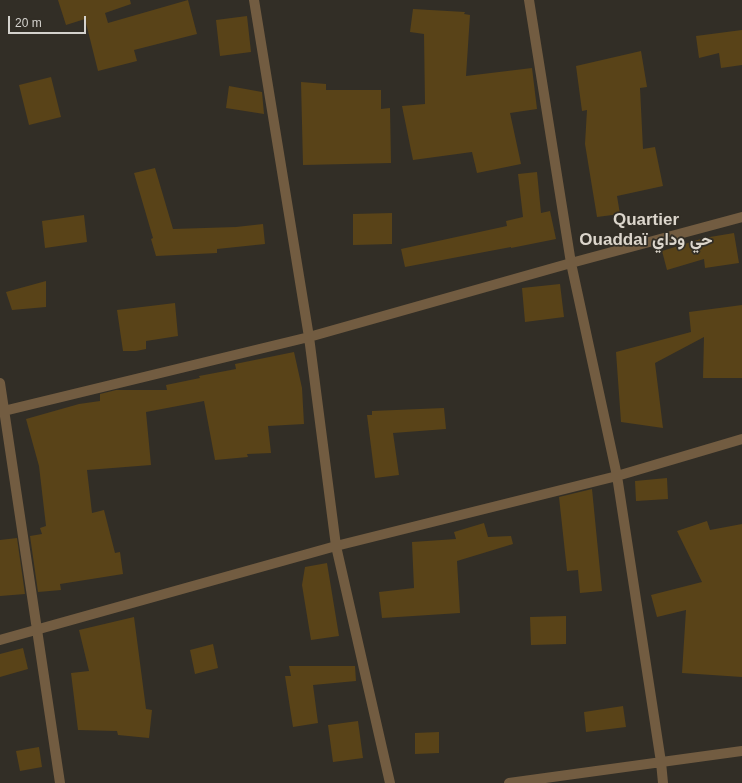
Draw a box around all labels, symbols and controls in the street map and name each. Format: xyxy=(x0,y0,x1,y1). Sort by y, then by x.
scale bar xyxy=(10,8,88,34)
text: 20 m xyxy=(15,16,42,30)
district label: Quartier Ouaddaï حي وداي xyxy=(579,210,713,250)

